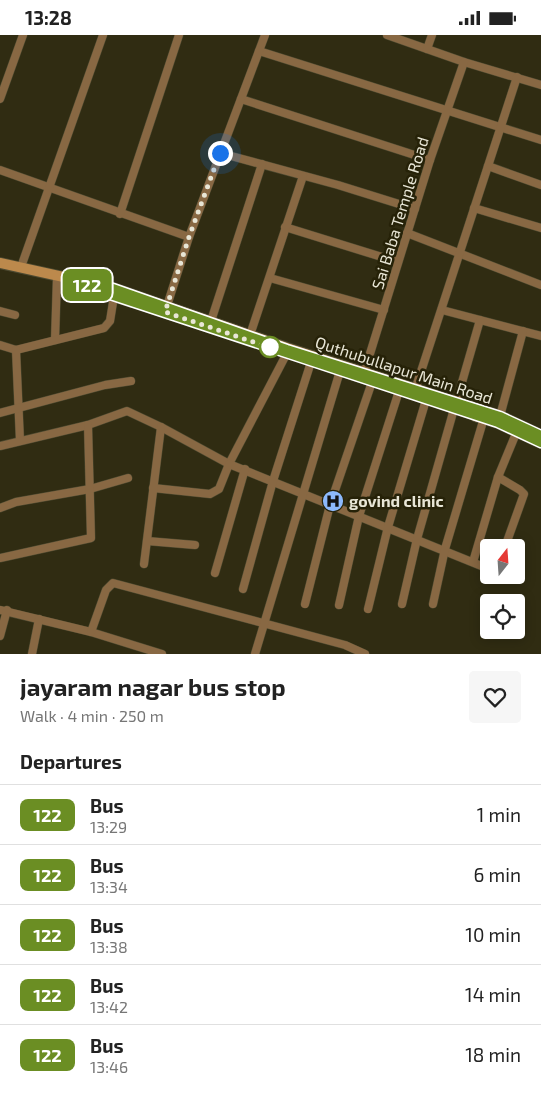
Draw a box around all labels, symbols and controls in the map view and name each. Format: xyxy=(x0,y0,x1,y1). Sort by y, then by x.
text: 13:28 xyxy=(25,6,72,29)
street label: Sai Baba Temple Road xyxy=(367,134,432,291)
your location xyxy=(208,141,233,166)
line badge: 122 xyxy=(58,269,116,301)
text: 122 xyxy=(73,274,101,296)
street label: Quthubullapur Main Road xyxy=(313,332,495,408)
unlabelled marker xyxy=(259,336,281,358)
hospital icon: govind clinic xyxy=(321,489,345,513)
place label: govind clinic xyxy=(349,491,444,510)
north arrow xyxy=(480,539,525,584)
map controls xyxy=(480,539,525,639)
button: locate xyxy=(480,594,525,639)
button: heart xyxy=(469,671,521,723)
text: jayaram nagar bus stop xyxy=(20,672,286,701)
text: Walk · 4 min · 250 m xyxy=(20,706,164,725)
text: Departures xyxy=(20,750,122,773)
text: Bus xyxy=(90,794,124,817)
text: 1 min xyxy=(477,803,521,826)
text: 122 xyxy=(33,804,62,826)
text: 13:29 xyxy=(90,817,127,836)
text: Bus xyxy=(90,854,124,877)
text: 6 min xyxy=(473,863,521,886)
text: 122 xyxy=(33,864,62,886)
text: 13:34 xyxy=(90,877,128,896)
text: Bus xyxy=(90,914,124,937)
text: 10 min xyxy=(465,923,521,946)
text: 122 xyxy=(33,924,62,946)
text: 13:38 xyxy=(90,937,128,956)
text: Bus xyxy=(90,974,124,997)
text: 14 min xyxy=(465,983,521,1006)
text: 122 xyxy=(33,984,62,1006)
text: 13:42 xyxy=(90,997,128,1016)
text: Bus xyxy=(90,1034,124,1057)
text: 18 min xyxy=(465,1043,521,1066)
text: 122 xyxy=(33,1044,62,1066)
text: 13:46 xyxy=(90,1057,128,1076)

